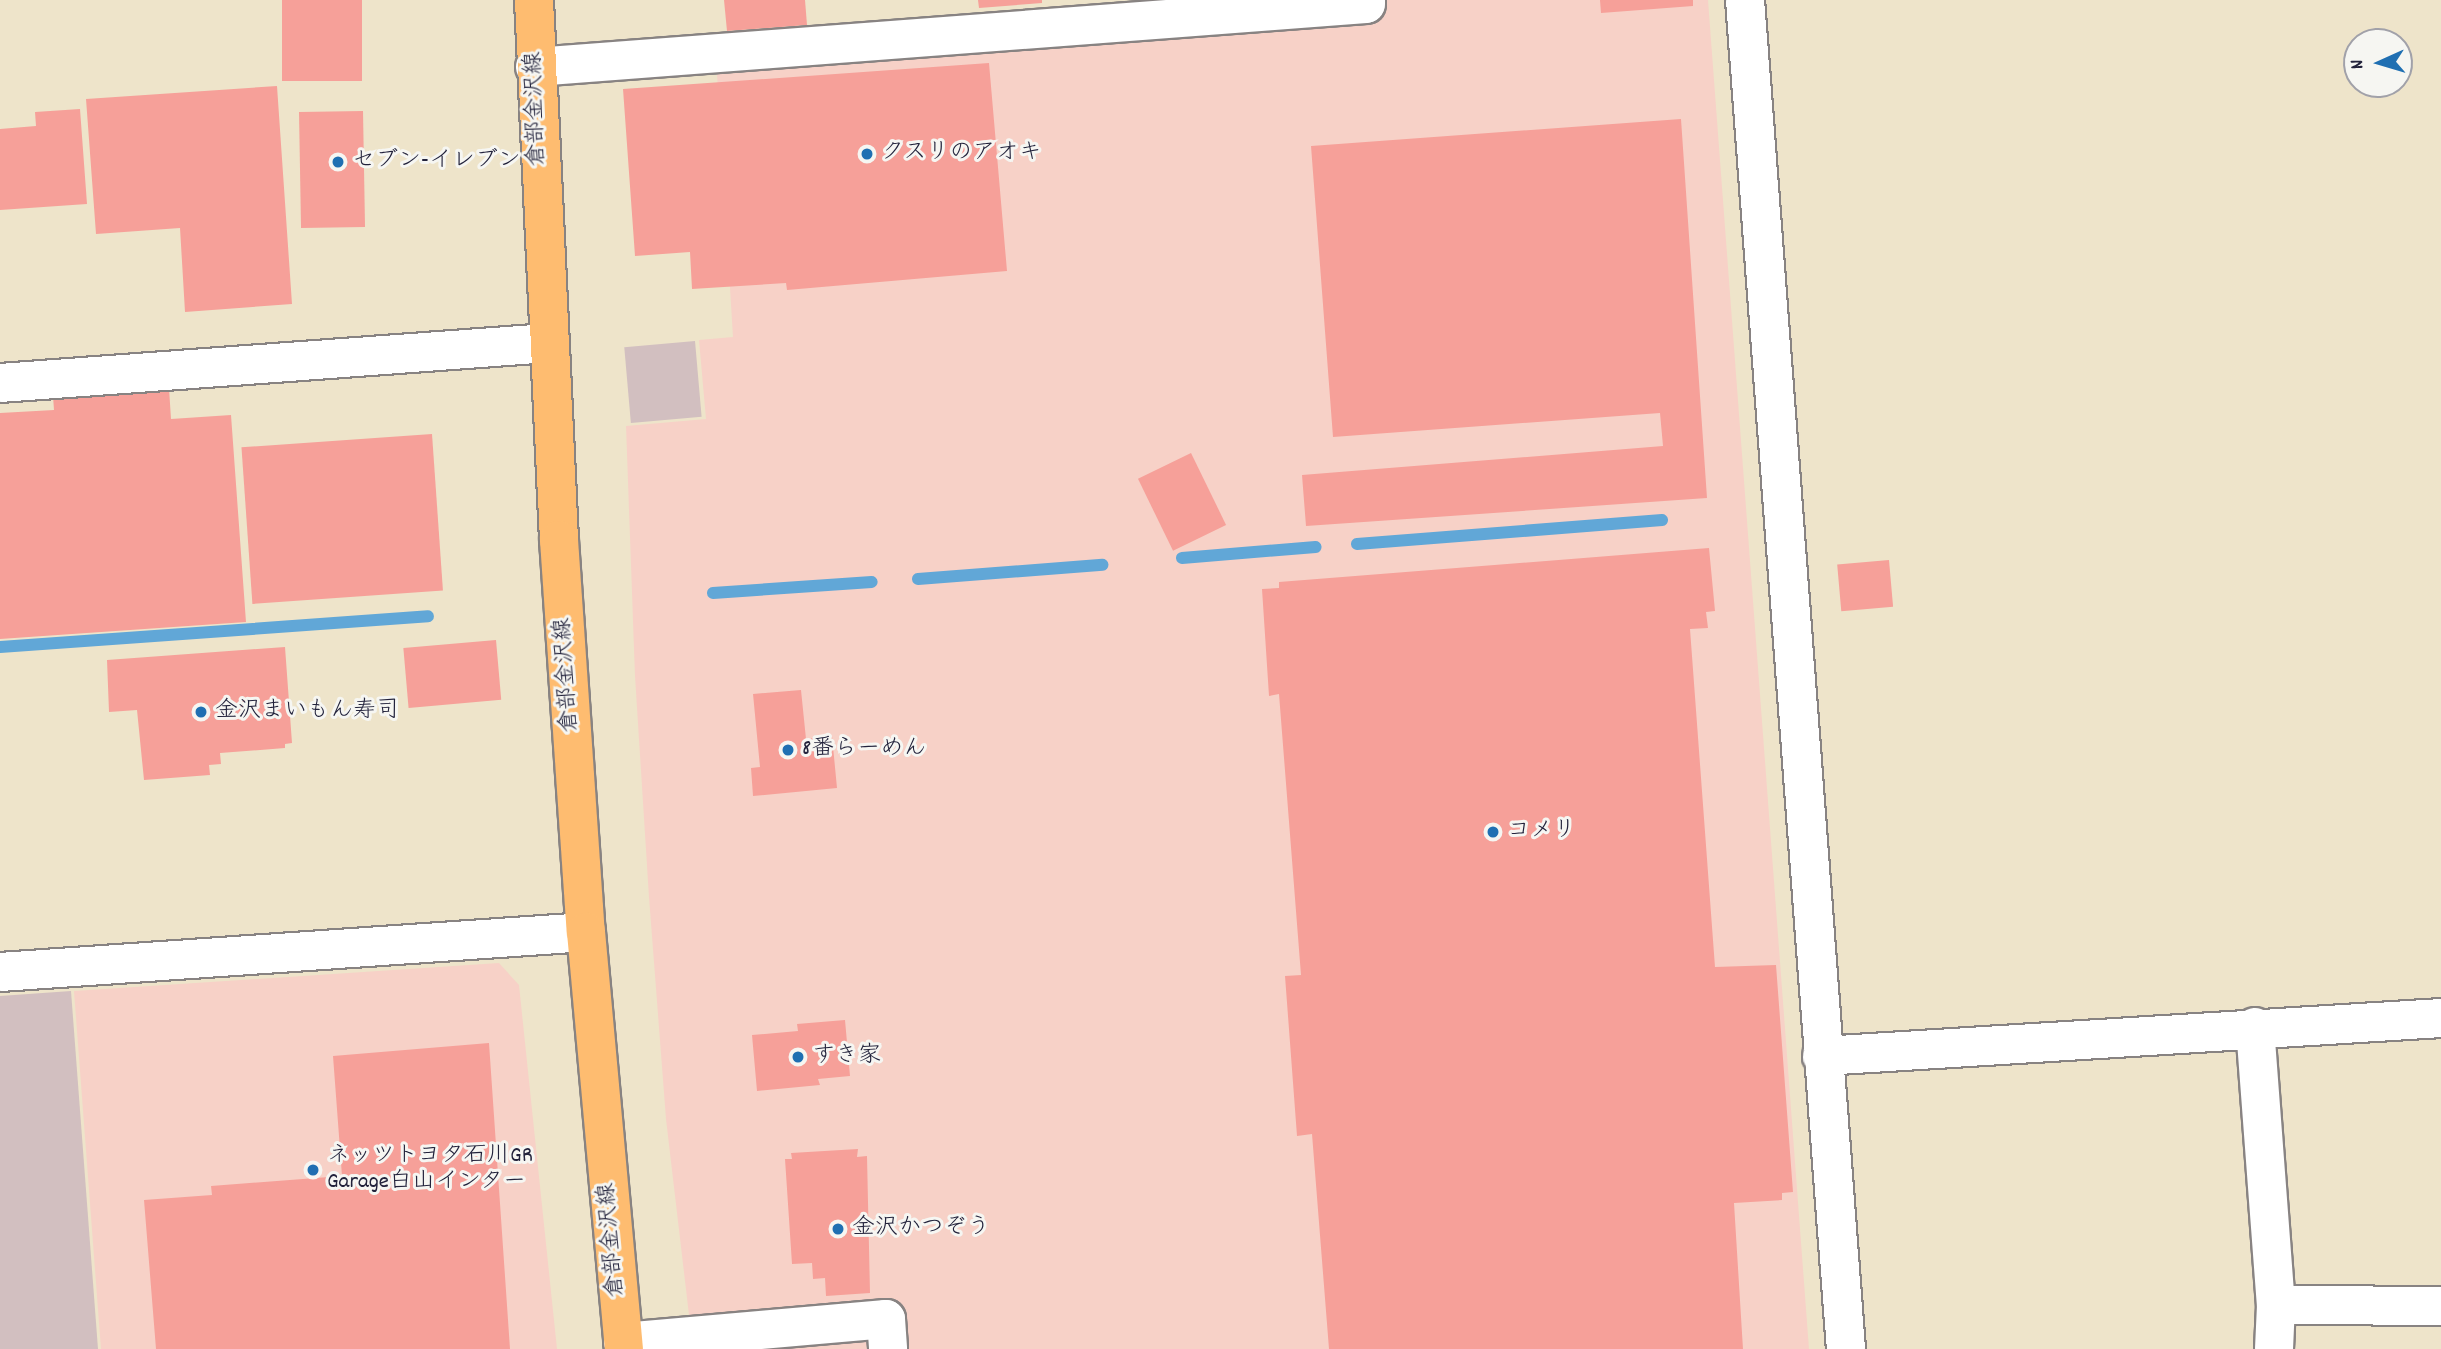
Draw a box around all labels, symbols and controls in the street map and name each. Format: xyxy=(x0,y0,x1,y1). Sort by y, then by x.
north arrow xyxy=(2343,28,2413,98)
street label: 倉部金沢線 xyxy=(521,51,553,167)
text: N xyxy=(2345,59,2372,70)
place label: クスリのアオキ xyxy=(881,140,1042,168)
marker: クスリのアオキ xyxy=(859,146,875,162)
place label: セブン-イレブン xyxy=(352,148,521,176)
marker: セブン-イレブン xyxy=(330,154,346,170)
street label: 倉部金沢線 xyxy=(550,617,586,733)
place label: 金沢まいもん寿司 xyxy=(215,698,399,726)
marker: 金沢まいもん寿司 xyxy=(193,704,209,720)
place label: 8番らーめん xyxy=(802,736,926,764)
marker: 8番らーめん xyxy=(780,742,796,758)
place label: コメリ xyxy=(1507,818,1576,846)
marker: コメリ xyxy=(1485,824,1501,840)
place label: すき家 xyxy=(812,1043,881,1071)
marker: すき家 xyxy=(790,1049,806,1065)
place label: ネッツトヨタ石川GR Garage白山インター xyxy=(327,1143,534,1197)
marker: ネッツトヨタ石川GR Garage白山インター xyxy=(305,1162,321,1178)
street label: 倉部金沢線 xyxy=(594,1182,632,1298)
place label: 金沢かつぞう xyxy=(852,1215,990,1243)
marker: 金沢かつぞう xyxy=(830,1221,846,1237)

